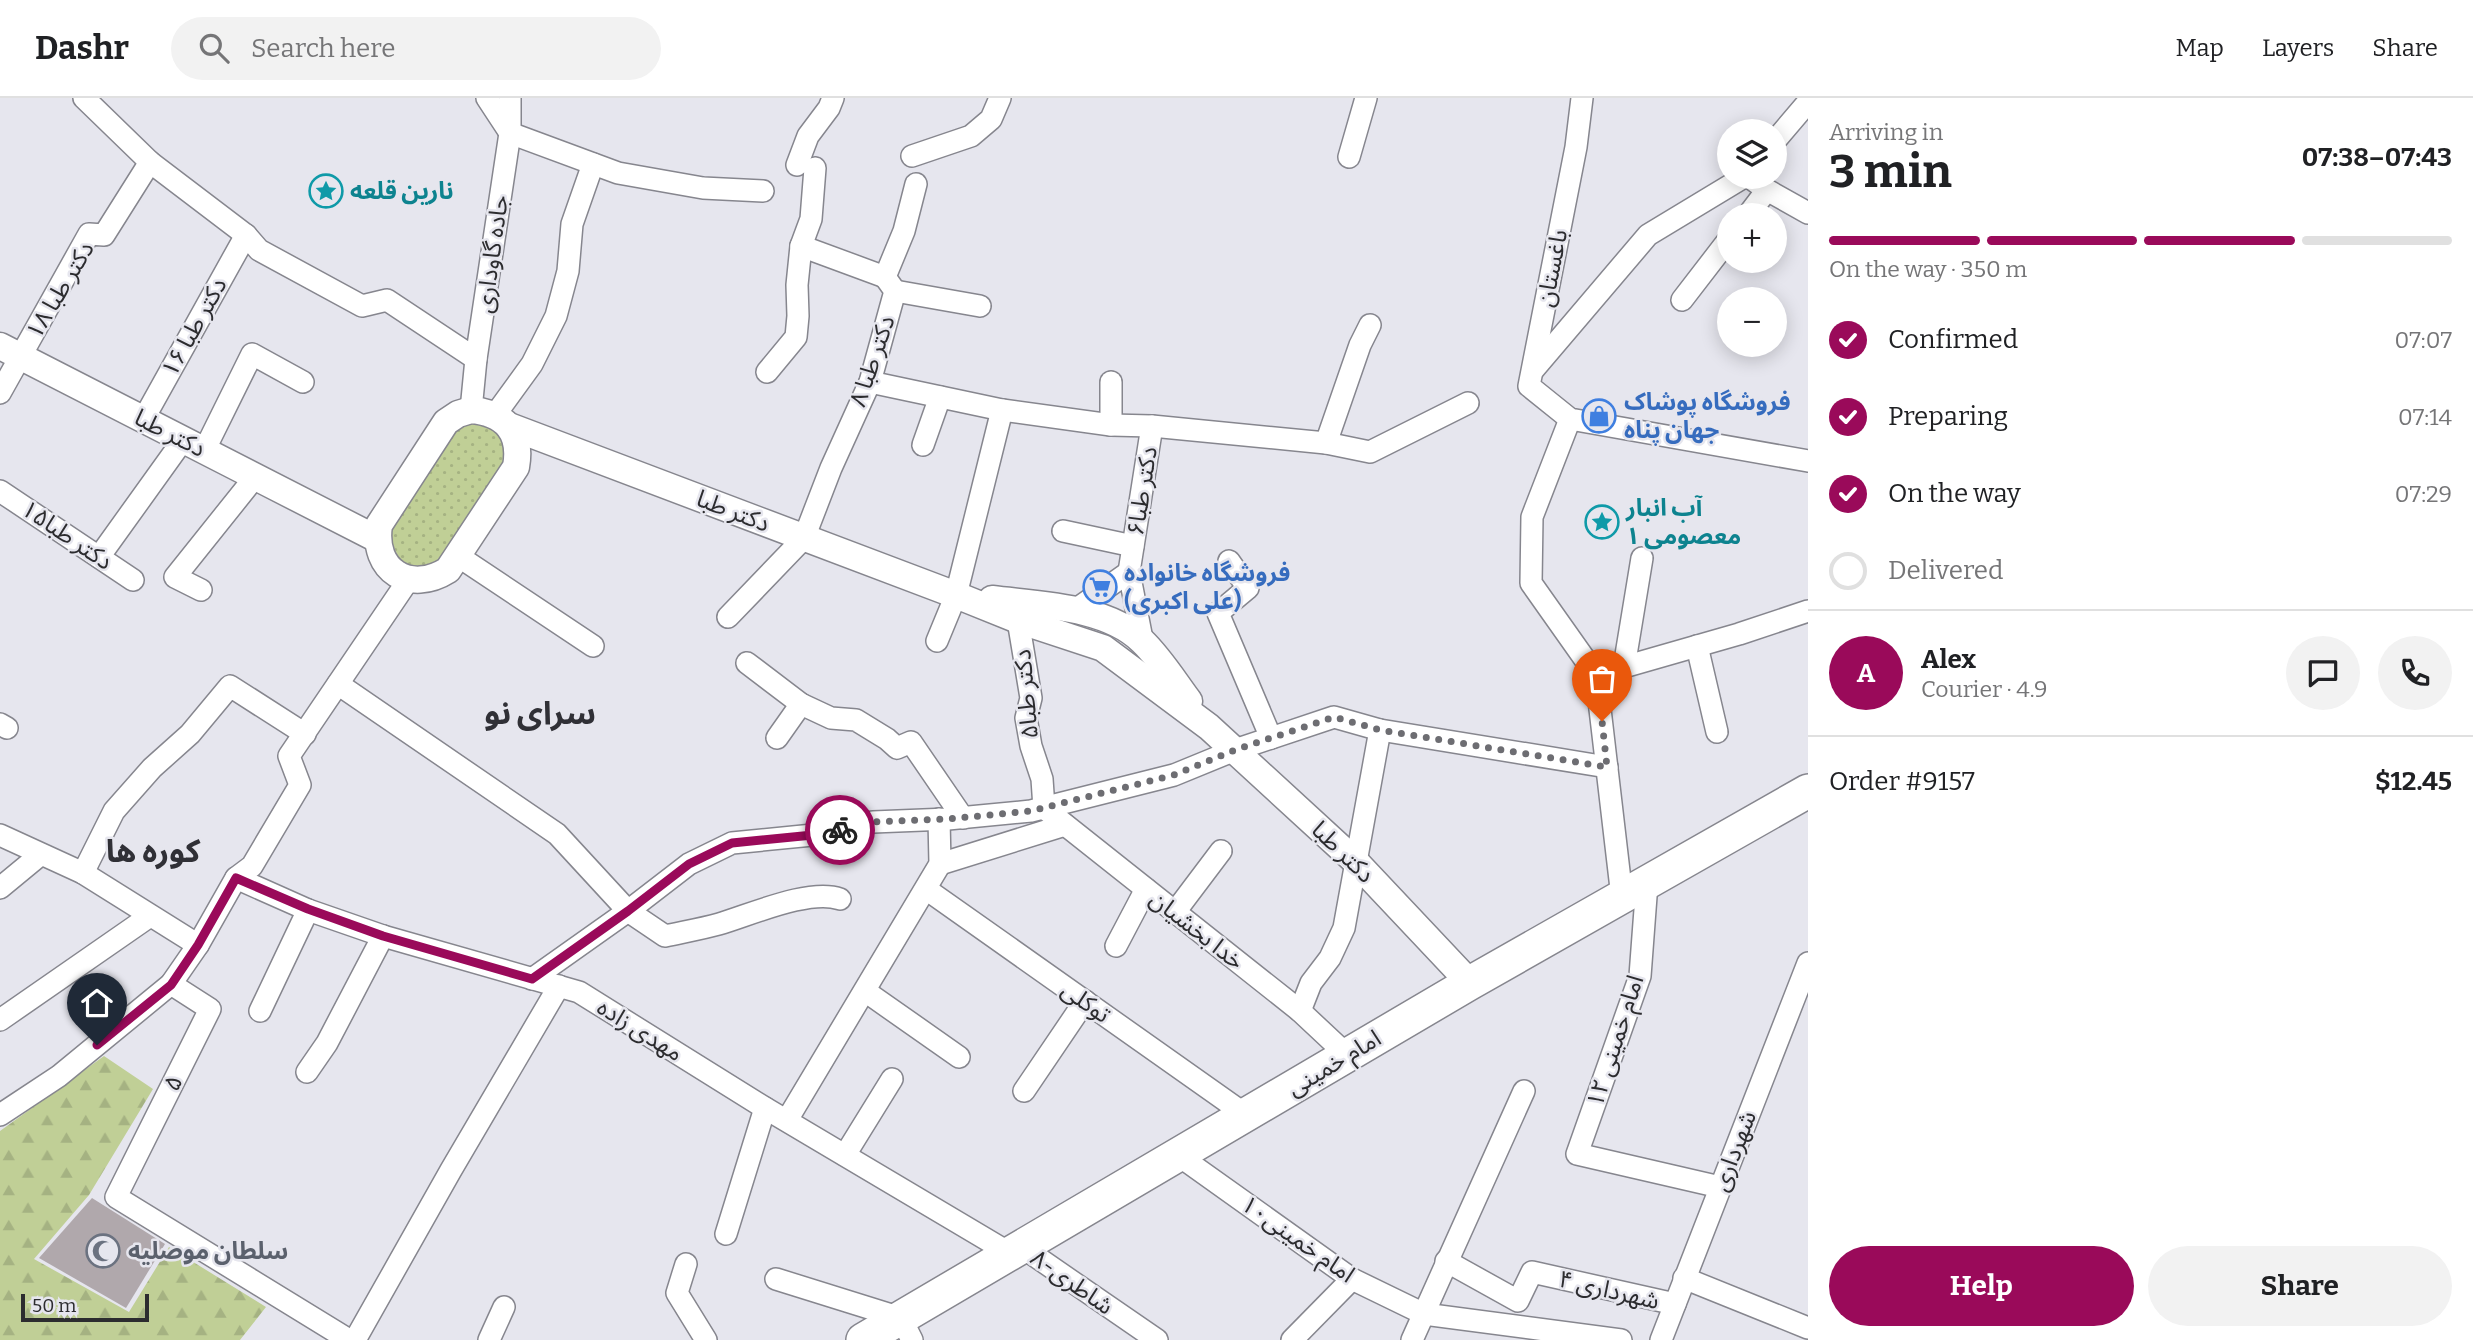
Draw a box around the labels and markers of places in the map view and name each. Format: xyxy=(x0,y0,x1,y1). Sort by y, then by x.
place icon: نارین قلعه xyxy=(307,172,345,210)
place label: نارین قلعه xyxy=(350,177,454,205)
place label: فروشگاه پوشاک جهان پناه xyxy=(1624,388,1791,446)
shop icon: فروشگاه پوشاک جهان پناه xyxy=(1580,397,1618,435)
place label: آب انبار معصومی ۱ xyxy=(1625,494,1741,550)
place icon: آب انبار معصومی ۱ xyxy=(1583,503,1621,541)
place label: فروشگاه خانواده (علی اکبری) xyxy=(1124,559,1290,615)
supermarket icon: فروشگاه خانواده (علی اکبری) xyxy=(1081,568,1119,606)
pin xyxy=(1572,649,1632,721)
pin xyxy=(67,973,127,1045)
mosque icon: سلطان موصلیه xyxy=(84,1232,122,1270)
place label: سلطان موصلیه xyxy=(128,1237,288,1265)

